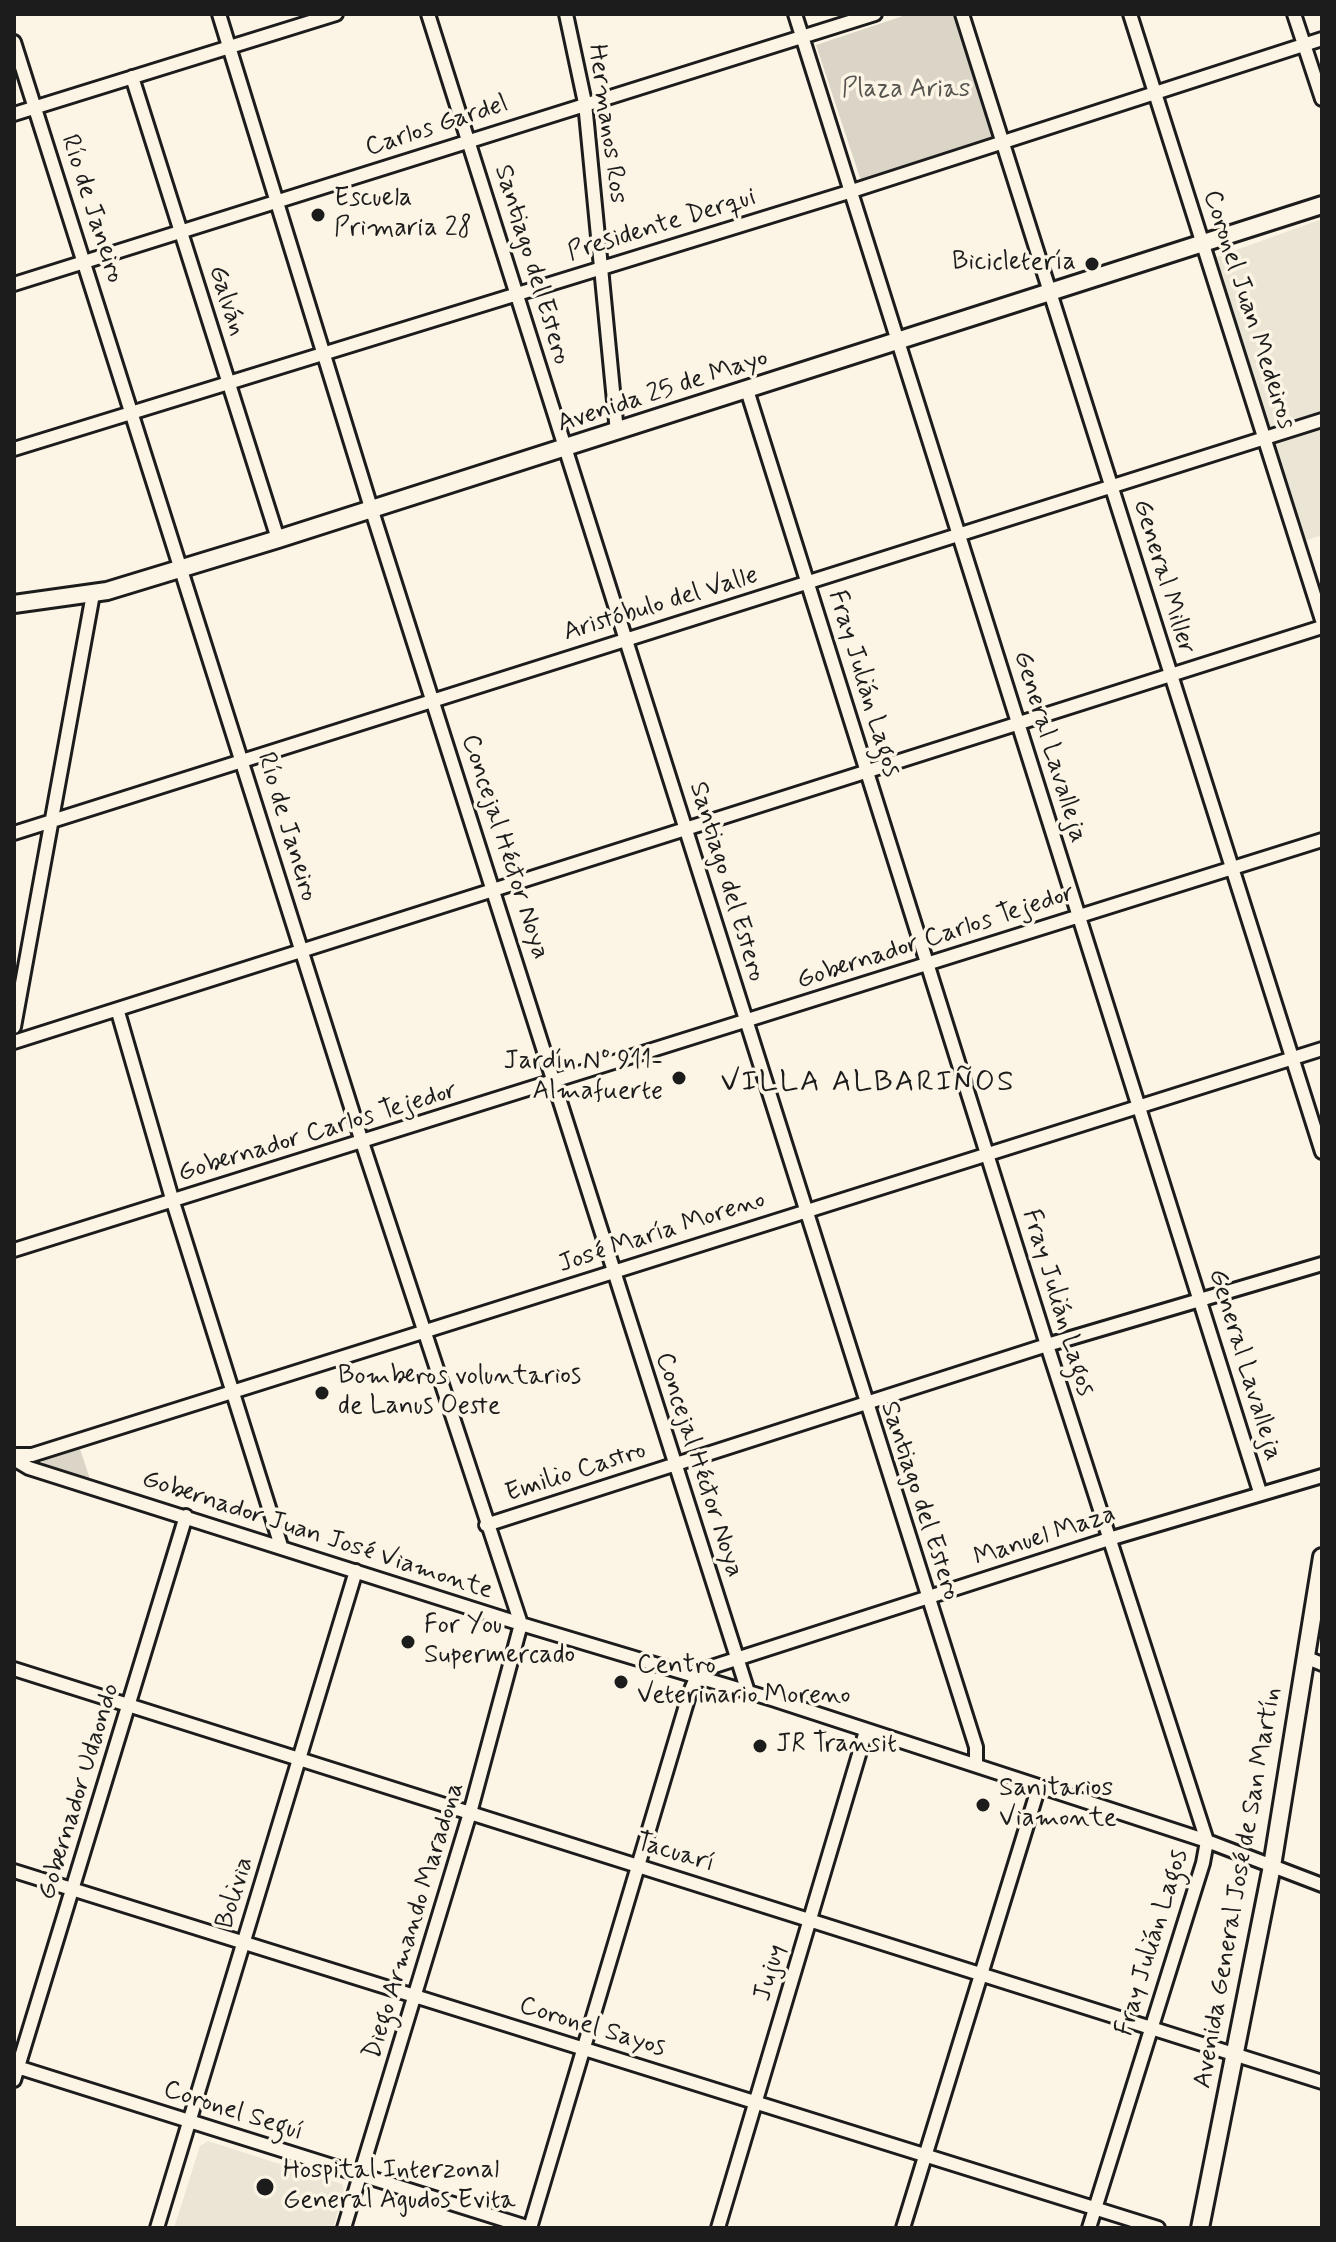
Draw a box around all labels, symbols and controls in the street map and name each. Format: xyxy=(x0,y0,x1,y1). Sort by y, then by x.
street label: Hermanos Ros xyxy=(579,42,633,206)
park label: Plaza Arias xyxy=(842,75,970,107)
street label: Carlos Gardel xyxy=(362,89,512,165)
street label: Río de Janeiro xyxy=(52,131,130,287)
street label: Santiago del Estero xyxy=(486,161,576,369)
street label: Presidente Derqui xyxy=(564,183,760,269)
place label: Escuela Primaria 28 xyxy=(334,184,472,246)
street label: Coronel Juan Medeiros xyxy=(1195,187,1301,433)
marker: Escuela Primaria 28 xyxy=(309,206,327,224)
place label: Bicicletería xyxy=(952,248,1076,280)
marker: Bicicletería xyxy=(1083,255,1101,273)
street label: Galván xyxy=(200,262,252,340)
street label: Avenida 25 de Mayo xyxy=(554,343,772,441)
street label: General Miller xyxy=(1125,496,1201,658)
street label: Aristóbulo del Valle xyxy=(560,561,762,649)
street label: Fray Julián Lagos xyxy=(820,587,906,781)
street label: General Lavalleja xyxy=(1005,647,1093,847)
street label: Concejal Héctor Noya xyxy=(453,731,555,963)
street label: Río de Janeiro xyxy=(249,749,323,905)
street label: Santiago del Estero xyxy=(681,778,771,986)
street label: Gobernador Carlos Tejedor xyxy=(793,878,1079,998)
place label: Jardín Nº 911- Almafuerte xyxy=(504,1047,663,1108)
district label: VILLA ALBARIÑOS xyxy=(725,1066,1011,1102)
marker: Jardín Nº 911- Almafuerte xyxy=(670,1069,688,1087)
street label: Gobernador Carlos Tejedor xyxy=(175,1076,461,1190)
street label: José María Moreno xyxy=(555,1185,769,1281)
street label: Fray Julián Lagos xyxy=(1014,1206,1100,1400)
street label: General Lavalleja xyxy=(1200,1265,1288,1465)
street label: Concejal Héctor Noya xyxy=(647,1349,749,1581)
place label: Bomberos voluntarios de Lanus Oeste xyxy=(338,1362,581,1424)
marker: Bomberos voluntarios de Lanus Oeste xyxy=(313,1384,331,1402)
street label: Santiago del Estero xyxy=(872,1398,966,1604)
street label: Emilio Castro xyxy=(502,1436,650,1510)
street label: Gobernador Juan José Viamonte xyxy=(137,1464,497,1608)
street label: Manuel Maza xyxy=(970,1499,1120,1575)
place label: For You Supermercado xyxy=(424,1611,575,1672)
marker: For You Supermercado xyxy=(399,1633,417,1651)
place label: Centro Veterinario Moreno xyxy=(637,1651,851,1712)
marker: Centro Veterinario Moreno xyxy=(612,1673,630,1691)
street label: Gobernador Udaondo xyxy=(32,1680,128,1904)
street label: Avenida General José de San Martín xyxy=(1188,1685,1290,2091)
place label: JR Transit xyxy=(776,1730,897,1762)
marker: JR Transit xyxy=(751,1737,769,1755)
place label: Sanitarios Viamonte xyxy=(999,1774,1116,1836)
street label: Diego Armando Maradona xyxy=(358,1779,472,2063)
marker: Sanitarios Viamonte xyxy=(974,1796,992,1814)
street label: Tacuarí xyxy=(632,1827,718,1881)
street label: Fray Julián Lagos xyxy=(1110,1846,1196,2040)
street label: Bolivia xyxy=(210,1853,262,1933)
street label: Jujuy xyxy=(748,1941,794,2005)
street label: Coronel Sayos xyxy=(515,1991,669,2065)
street label: Coronel Seguí xyxy=(159,2075,307,2149)
place label: Hospital Interzonal General Agudos Evita xyxy=(283,2156,516,2218)
marker: Hospital Interzonal General Agudos Evita xyxy=(254,2176,276,2198)

